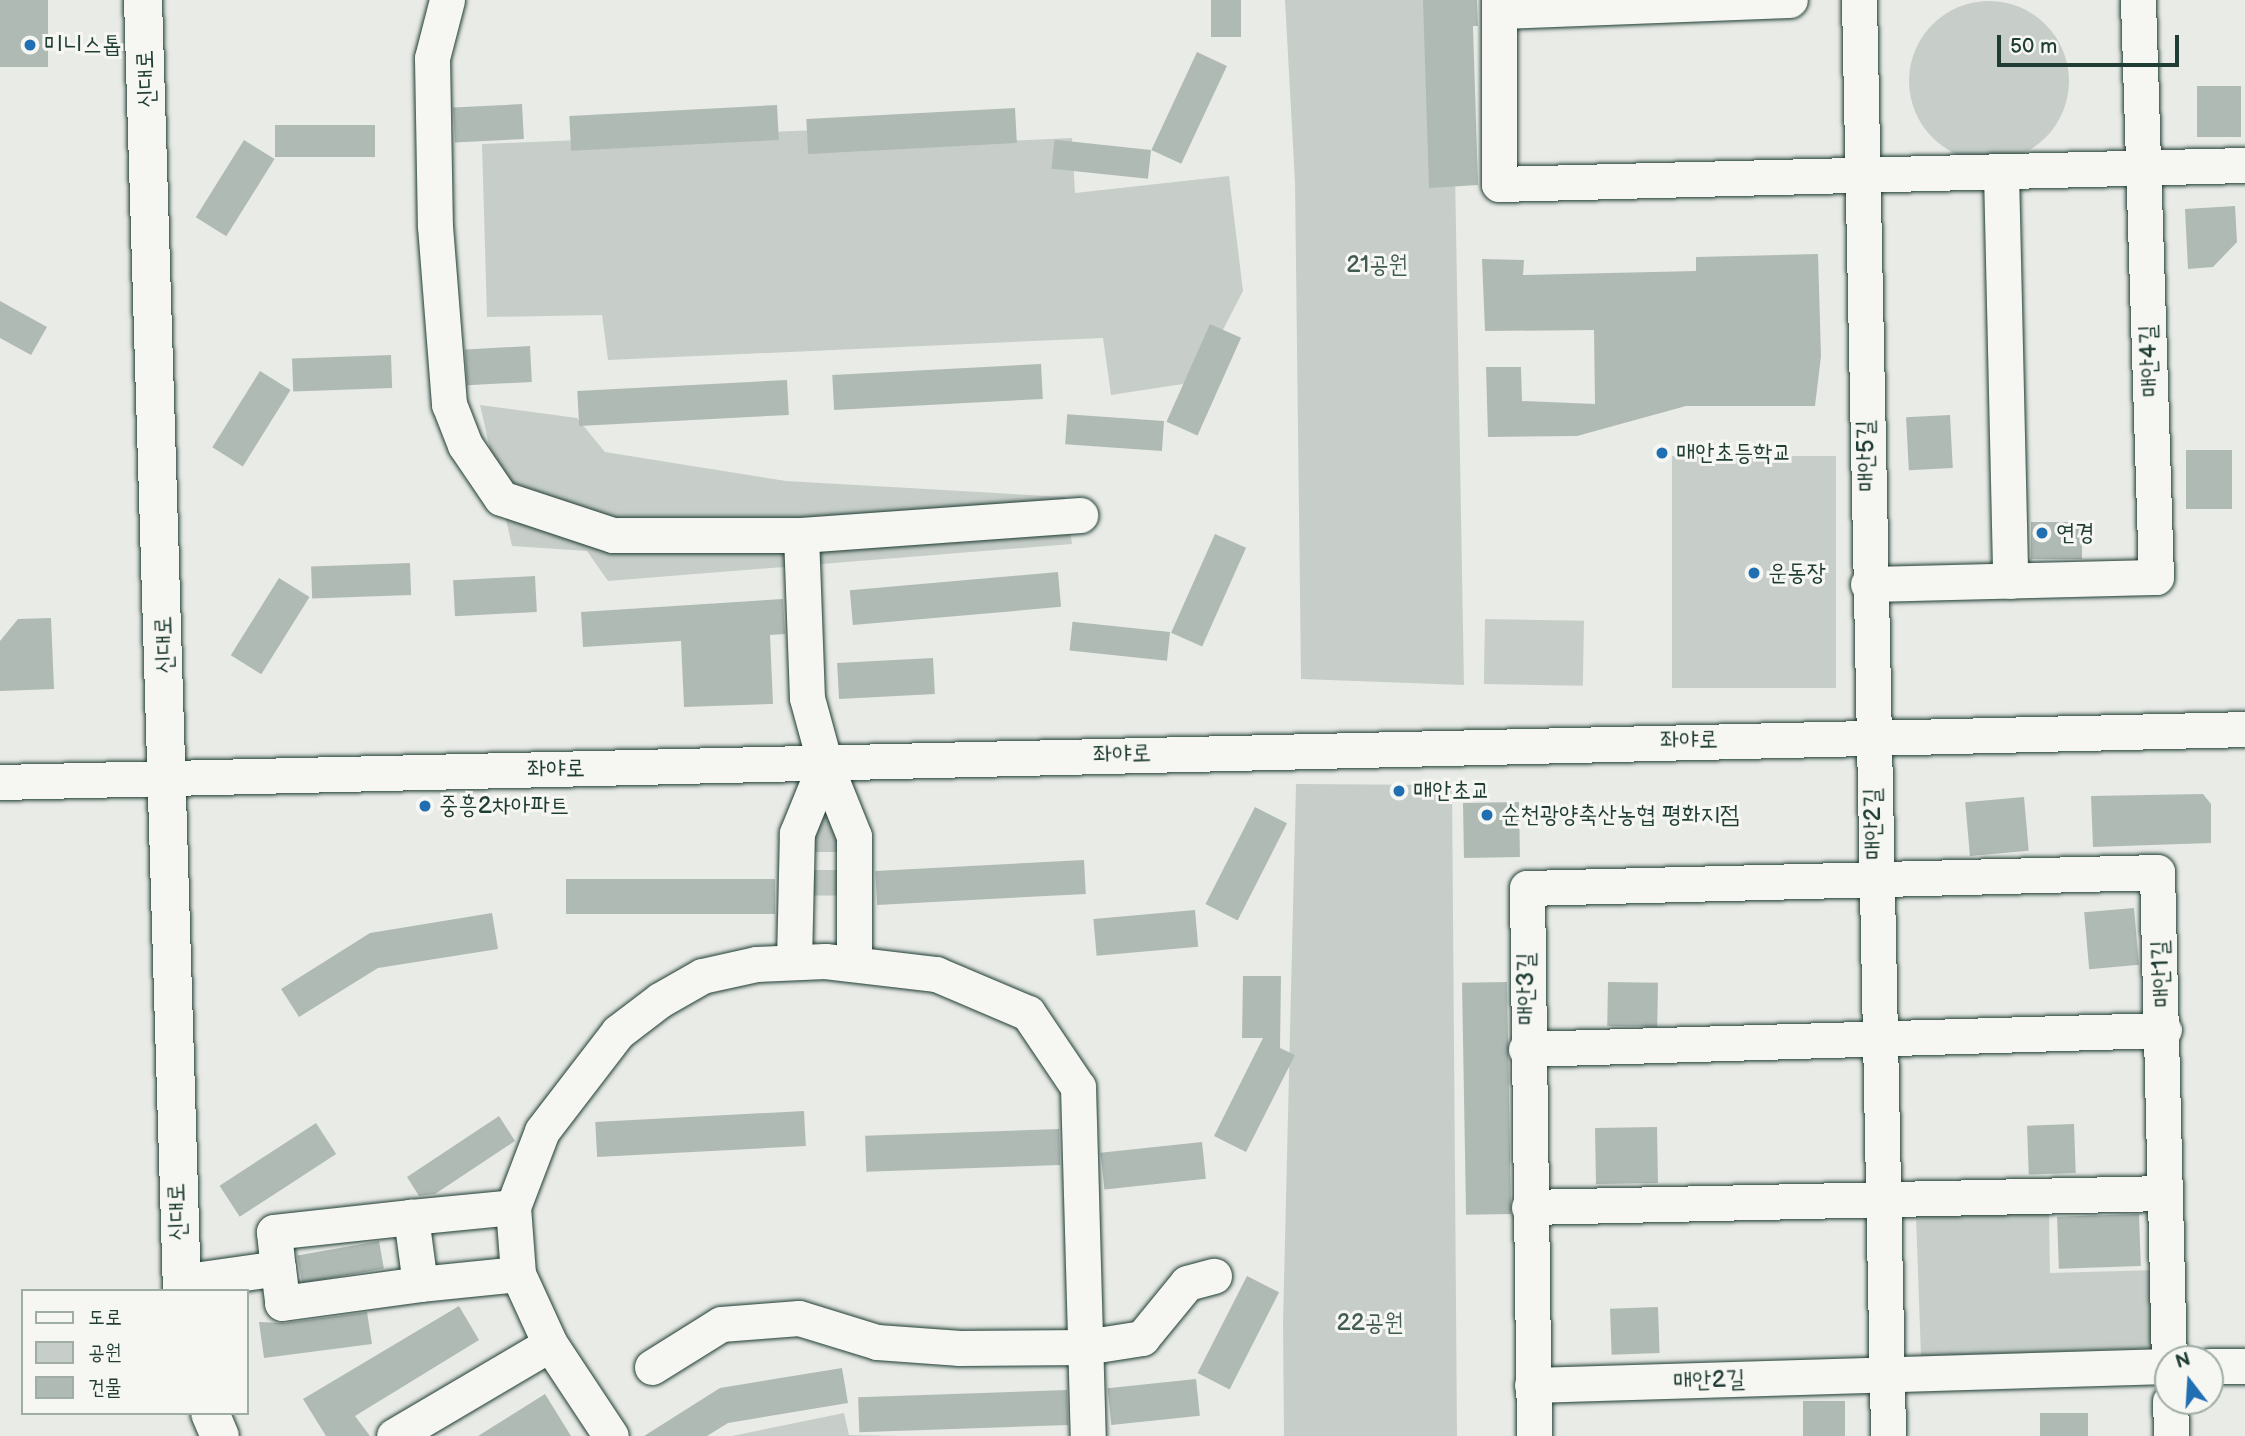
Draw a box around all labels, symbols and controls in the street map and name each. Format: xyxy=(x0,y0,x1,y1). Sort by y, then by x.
scale bar xyxy=(2000,21,2182,65)
place label: 미니스톱 xyxy=(44,31,121,59)
text: 50 m xyxy=(2010,34,2057,59)
marker: 미니스톱 xyxy=(22,37,38,53)
street label: 신대로 xyxy=(131,50,161,108)
park label: 21공원 xyxy=(1346,251,1408,279)
street label: 매안4길 xyxy=(2133,324,2165,398)
street label: 매안5길 xyxy=(1851,420,1881,492)
place label: 매안초등학교 xyxy=(1676,439,1792,467)
marker: 매안초등학교 xyxy=(1654,445,1670,461)
place label: 연경 xyxy=(2056,519,2095,547)
marker: 연경 xyxy=(2034,525,2050,541)
place label: 운동장 xyxy=(1768,559,1826,587)
marker: 운동장 xyxy=(1746,565,1762,581)
street label: 신대로 xyxy=(149,616,179,674)
street label: 좌야로 xyxy=(1660,725,1718,755)
street label: 좌야로 xyxy=(1093,739,1151,769)
street label: 좌야로 xyxy=(527,754,585,784)
place label: 매안초교 xyxy=(1413,777,1490,805)
marker: 매안초교 xyxy=(1391,783,1407,799)
street label: 매안2길 xyxy=(1858,788,1888,860)
place label: 중흥2차아파트 xyxy=(439,792,569,820)
marker: 중흥2차아파트 xyxy=(417,798,433,814)
place label: 순천광양축산농협 평화지점 xyxy=(1501,801,1739,829)
marker: 순천광양축산농협 평화지점 xyxy=(1479,807,1495,823)
street label: 매안1길 xyxy=(2145,940,2177,1008)
street label: 매안3길 xyxy=(1512,953,1540,1025)
street label: 신대로 xyxy=(162,1183,192,1241)
legend xyxy=(21,1289,248,1415)
text: 도로 xyxy=(88,1305,122,1330)
park label: 22공원 xyxy=(1337,1309,1403,1337)
text: 공원 xyxy=(88,1340,122,1365)
north arrow xyxy=(2154,1345,2224,1415)
text: N xyxy=(2173,1348,2193,1374)
street label: 매안2길 xyxy=(1672,1364,1746,1396)
text: 건물 xyxy=(88,1375,122,1400)

